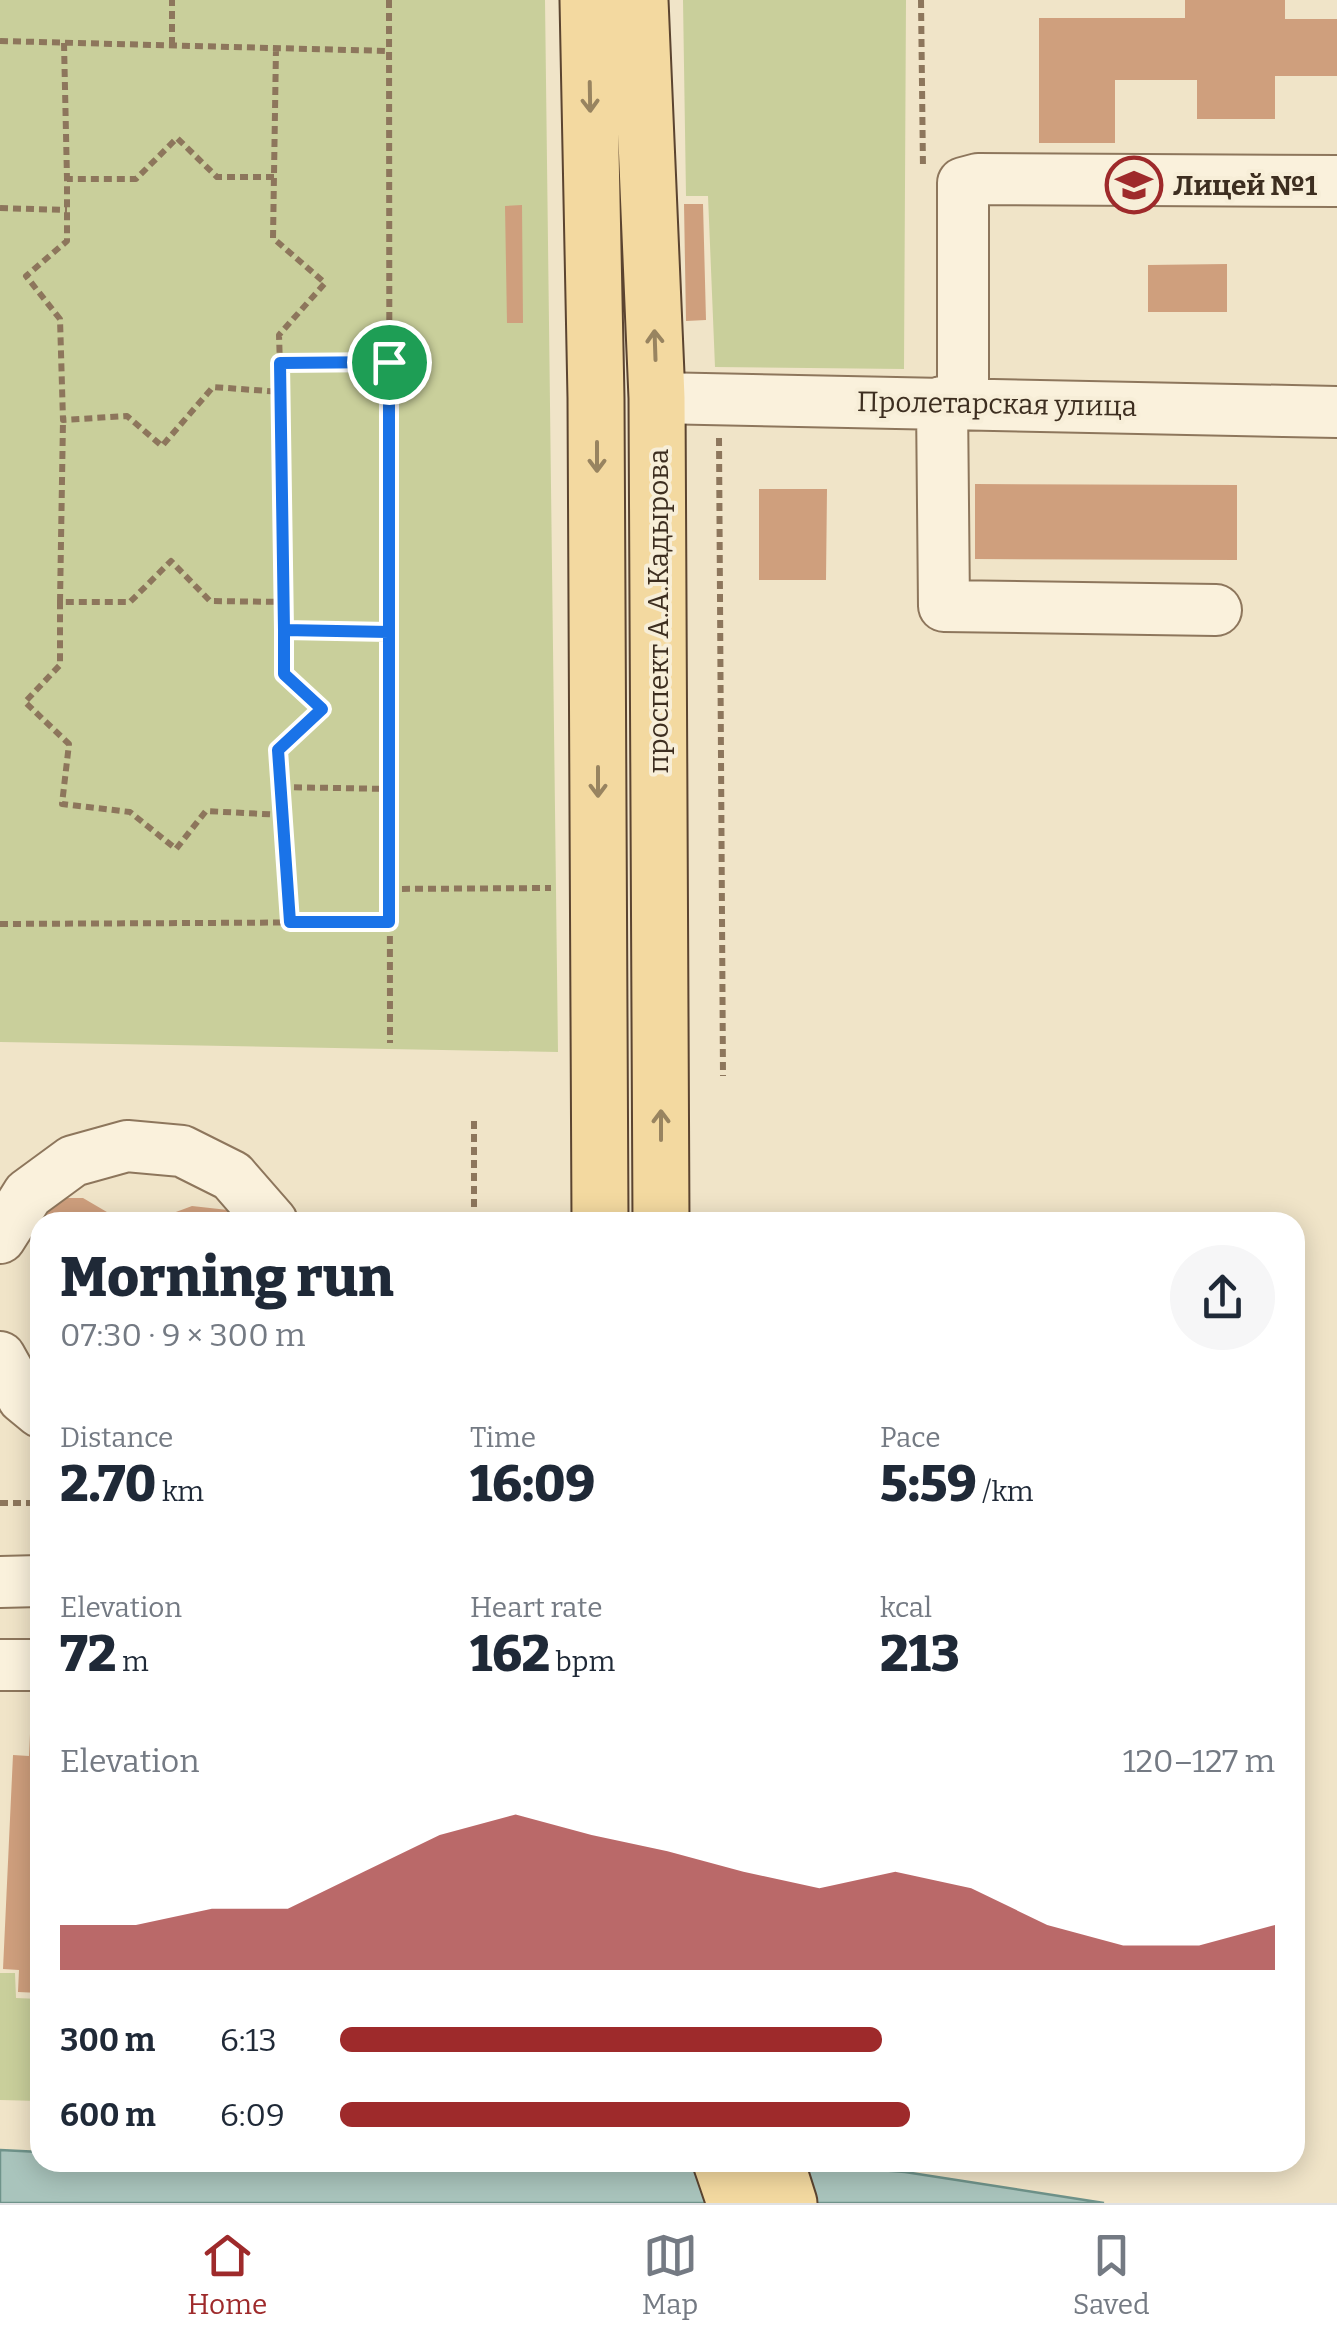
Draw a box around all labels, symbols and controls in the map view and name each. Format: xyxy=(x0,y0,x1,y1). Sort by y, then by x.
one-way arrow xyxy=(581,81,600,113)
school or university icon: Лицей №1 xyxy=(1104,155,1164,215)
place label: Лицей №1 xyxy=(1173,169,1317,202)
pin xyxy=(347,320,432,405)
one-way arrow xyxy=(645,330,664,362)
icon: arrive xyxy=(362,335,417,390)
street label: Пролетарская улица xyxy=(857,385,1137,423)
one-way arrow xyxy=(588,440,606,473)
street label: проспект А.А.Кадырова xyxy=(642,449,675,773)
one-way arrow xyxy=(588,766,608,798)
one-way arrow xyxy=(651,1110,670,1142)
text: Morning run xyxy=(60,1245,394,1311)
button: share xyxy=(1170,1245,1275,1350)
text: 07:30 · 9 × 300 m xyxy=(60,1316,306,1354)
text: Distance xyxy=(60,1421,173,1454)
text: Time xyxy=(470,1421,536,1454)
text: Pace xyxy=(880,1421,940,1454)
text: 2.70 xyxy=(60,1454,156,1514)
text: 16:09 xyxy=(470,1454,595,1514)
text: 5:59 xyxy=(880,1454,977,1514)
text: km xyxy=(156,1475,204,1508)
text: /km xyxy=(977,1475,1034,1508)
text: Elevation xyxy=(60,1591,182,1624)
text: Heart rate xyxy=(470,1591,602,1624)
text: kcal xyxy=(880,1591,932,1624)
text: 72 xyxy=(60,1624,116,1684)
text: 162 xyxy=(470,1624,550,1684)
text: 213 xyxy=(880,1624,960,1684)
text: m xyxy=(116,1645,149,1678)
text: bpm xyxy=(550,1645,615,1678)
text: Elevation xyxy=(60,1742,200,1780)
text: 120–127 m xyxy=(1123,1742,1275,1780)
text: 300 m xyxy=(60,2021,155,2059)
text: 6:13 xyxy=(220,2021,277,2059)
text: 600 m xyxy=(60,2096,156,2134)
text: 6:09 xyxy=(220,2096,285,2134)
tab: Home xyxy=(187,2228,267,2321)
tab: Map xyxy=(642,2228,698,2321)
tab: Saved xyxy=(1073,2228,1150,2321)

